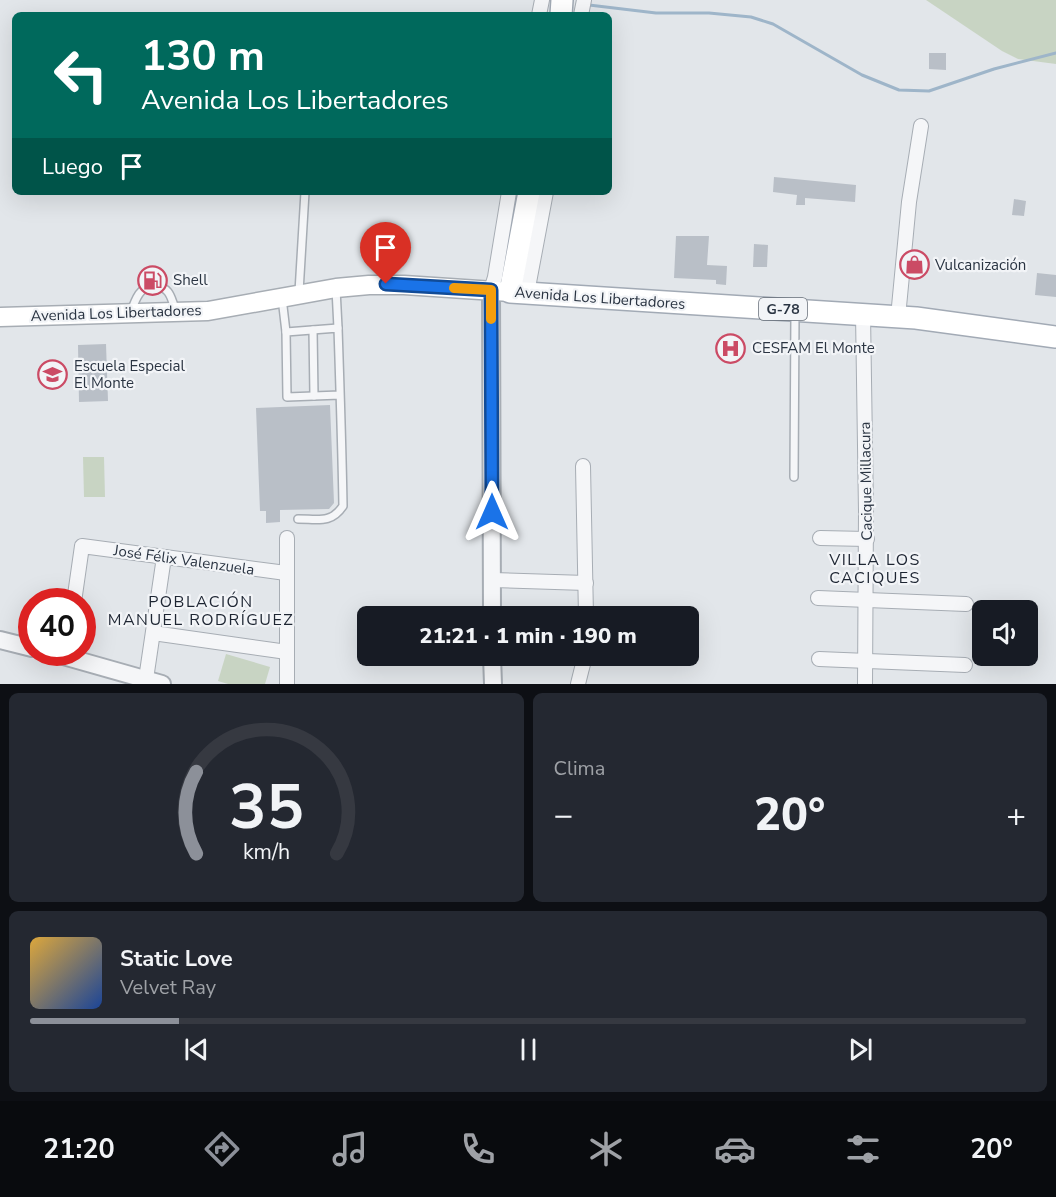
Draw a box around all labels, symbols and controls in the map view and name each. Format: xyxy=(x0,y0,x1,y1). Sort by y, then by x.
text: 130 m xyxy=(141,28,265,85)
icon: left xyxy=(42,36,120,114)
text: Avenida Los Libertadores xyxy=(141,82,449,119)
icon: arrive xyxy=(115,150,148,183)
text: Luego xyxy=(42,152,103,182)
pin xyxy=(360,222,411,284)
icon: arrive xyxy=(369,231,402,264)
shop icon: Vulcanización xyxy=(898,249,930,281)
place label: Vulcanización xyxy=(934,255,1026,275)
fuel station icon: Shell xyxy=(136,264,168,296)
place label: Shell xyxy=(173,270,208,290)
street label: Avenida Los Libertadores xyxy=(514,282,686,314)
road number: G-78 xyxy=(759,298,807,320)
street label: Avenida Los Libertadores xyxy=(30,300,202,326)
hospital icon: CESFAM El Monte xyxy=(715,332,747,364)
place label: CESFAM El Monte xyxy=(752,338,875,358)
place label: Escuela Especial El Monte xyxy=(74,356,185,393)
school or university icon: Escuela Especial El Monte xyxy=(37,359,69,391)
street label: Cacique Millacura xyxy=(855,421,877,541)
position arrow xyxy=(460,480,524,544)
street label: José Félix Valenzuela xyxy=(111,540,256,580)
district label: VILLA LOS CACIQUES xyxy=(828,549,921,589)
speed limit sign: 40 xyxy=(18,588,96,666)
district label: POBLACIÓN MANUEL RODRÍGUEZ xyxy=(108,591,294,631)
map controls xyxy=(972,600,1038,666)
button: sound xyxy=(972,600,1038,666)
text: 21:21 · 1 min · 190 m xyxy=(419,621,637,651)
text: Clima xyxy=(554,755,605,782)
text: 35 xyxy=(229,765,304,850)
text: 20° xyxy=(754,785,825,846)
text: − xyxy=(554,793,573,838)
text: + xyxy=(1006,793,1026,838)
text: km/h xyxy=(243,838,290,868)
text: Static Love xyxy=(120,944,233,974)
text: Velvet Ray xyxy=(120,974,216,1001)
icon: previous xyxy=(180,1033,213,1066)
icon: pause xyxy=(512,1033,545,1066)
icon: next xyxy=(844,1033,877,1066)
icon: directions xyxy=(201,1128,243,1170)
icon: music xyxy=(329,1128,371,1170)
icon: phone xyxy=(457,1128,499,1170)
icon: climate xyxy=(585,1128,627,1170)
icon: car xyxy=(714,1128,756,1170)
icon: filters xyxy=(842,1128,884,1170)
text: 21:20 xyxy=(43,1131,115,1168)
text: 20° xyxy=(970,1131,1013,1168)

